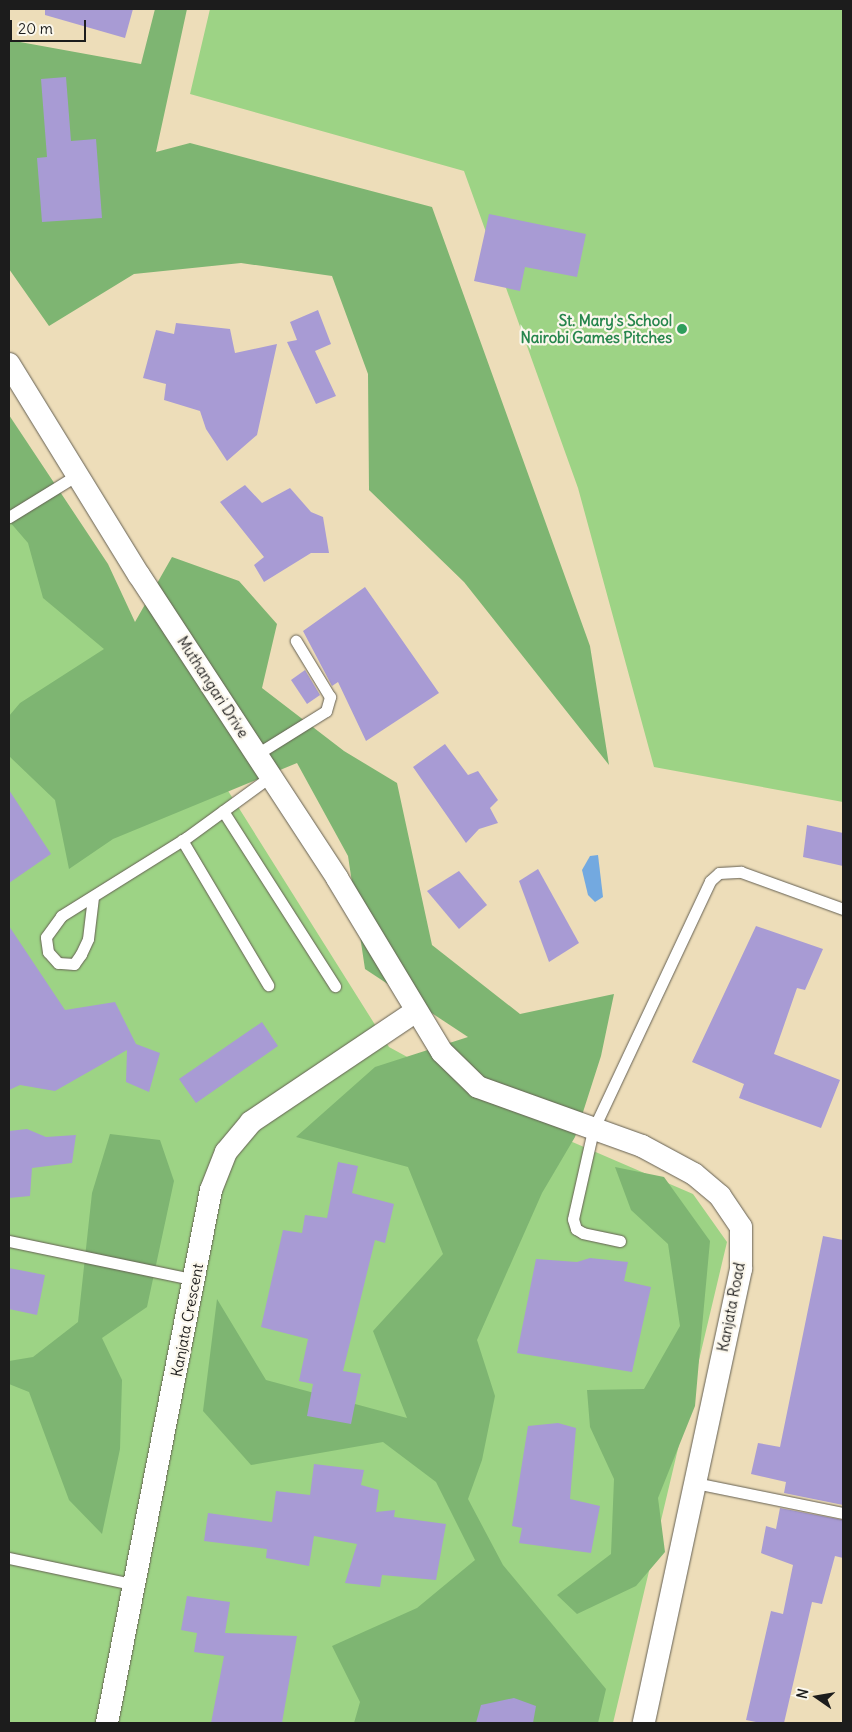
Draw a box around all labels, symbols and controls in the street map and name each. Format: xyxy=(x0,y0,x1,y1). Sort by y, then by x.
scale bar xyxy=(12,10,89,42)
text: 20 m xyxy=(18,19,53,38)
place label: St. Mary's School Nairobi Games Pitches xyxy=(521,311,672,346)
marker: St. Mary's School Nairobi Games Pitches xyxy=(676,323,688,335)
street label: Muthangari Drive xyxy=(174,633,252,741)
street label: Kanjata Road xyxy=(714,1261,748,1353)
street label: Kanjata Crescent xyxy=(167,1262,207,1378)
north arrow xyxy=(792,1672,842,1722)
text: N xyxy=(793,1687,812,1700)

